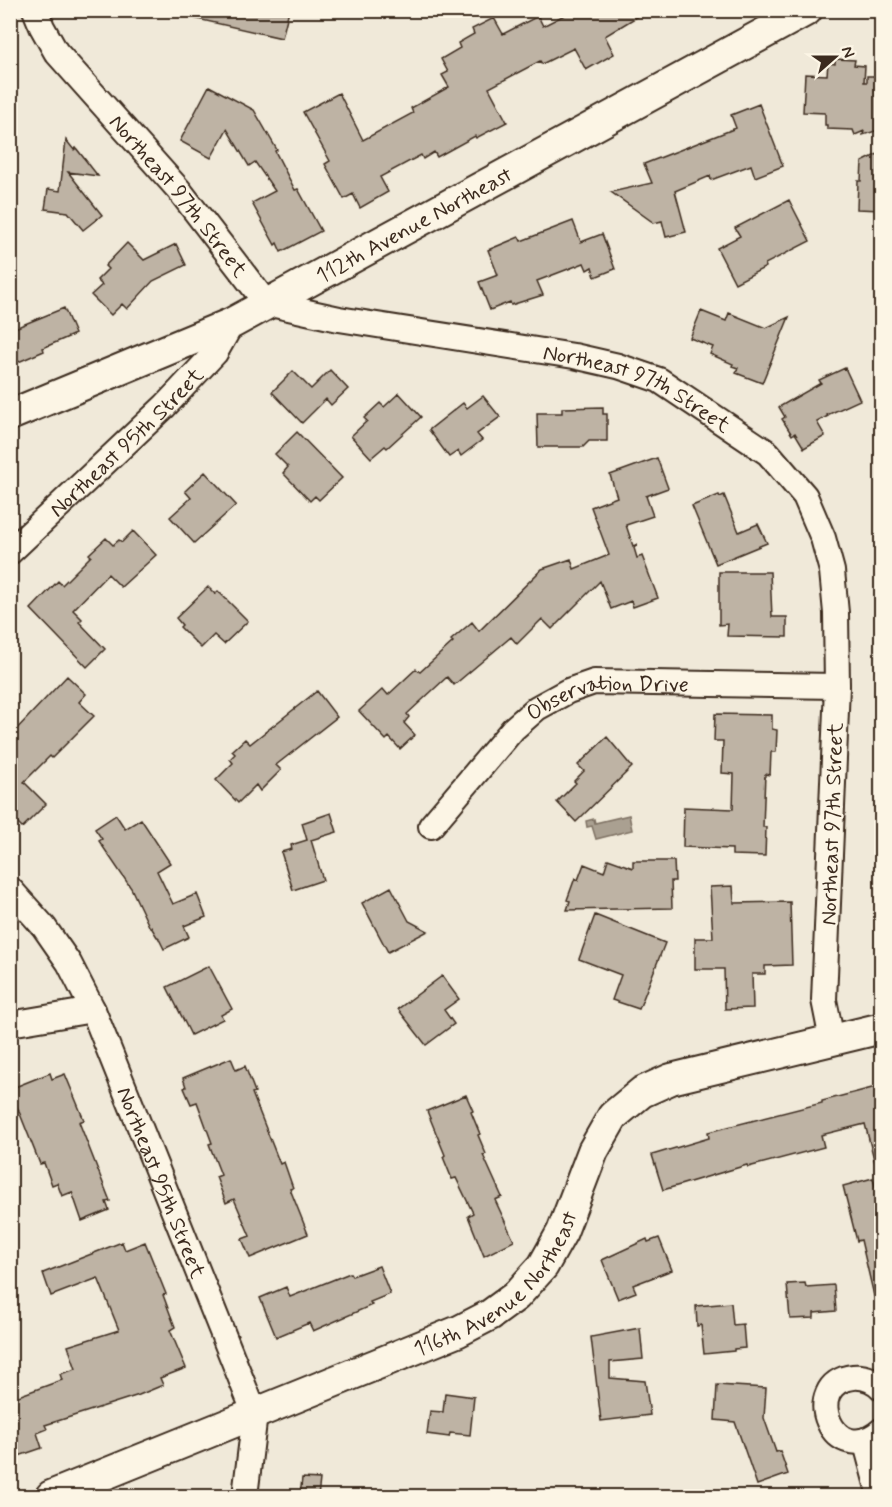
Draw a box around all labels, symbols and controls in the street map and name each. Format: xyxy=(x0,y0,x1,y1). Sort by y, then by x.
north arrow xyxy=(805,27,865,87)
text: N xyxy=(836,43,859,61)
street label: Northeast 97th Street xyxy=(102,109,253,284)
street label: 112th Avenue Northeast xyxy=(312,161,517,291)
street label: Northeast 97th Street xyxy=(541,339,736,440)
street label: Northeast 95th Street xyxy=(44,362,210,524)
street label: Observation Drive xyxy=(520,669,689,728)
street label: Northeast 97th Street xyxy=(815,722,851,926)
street label: Northeast 95th Street xyxy=(109,1083,211,1283)
street label: 116th Avenue Northeast xyxy=(410,1207,585,1364)

